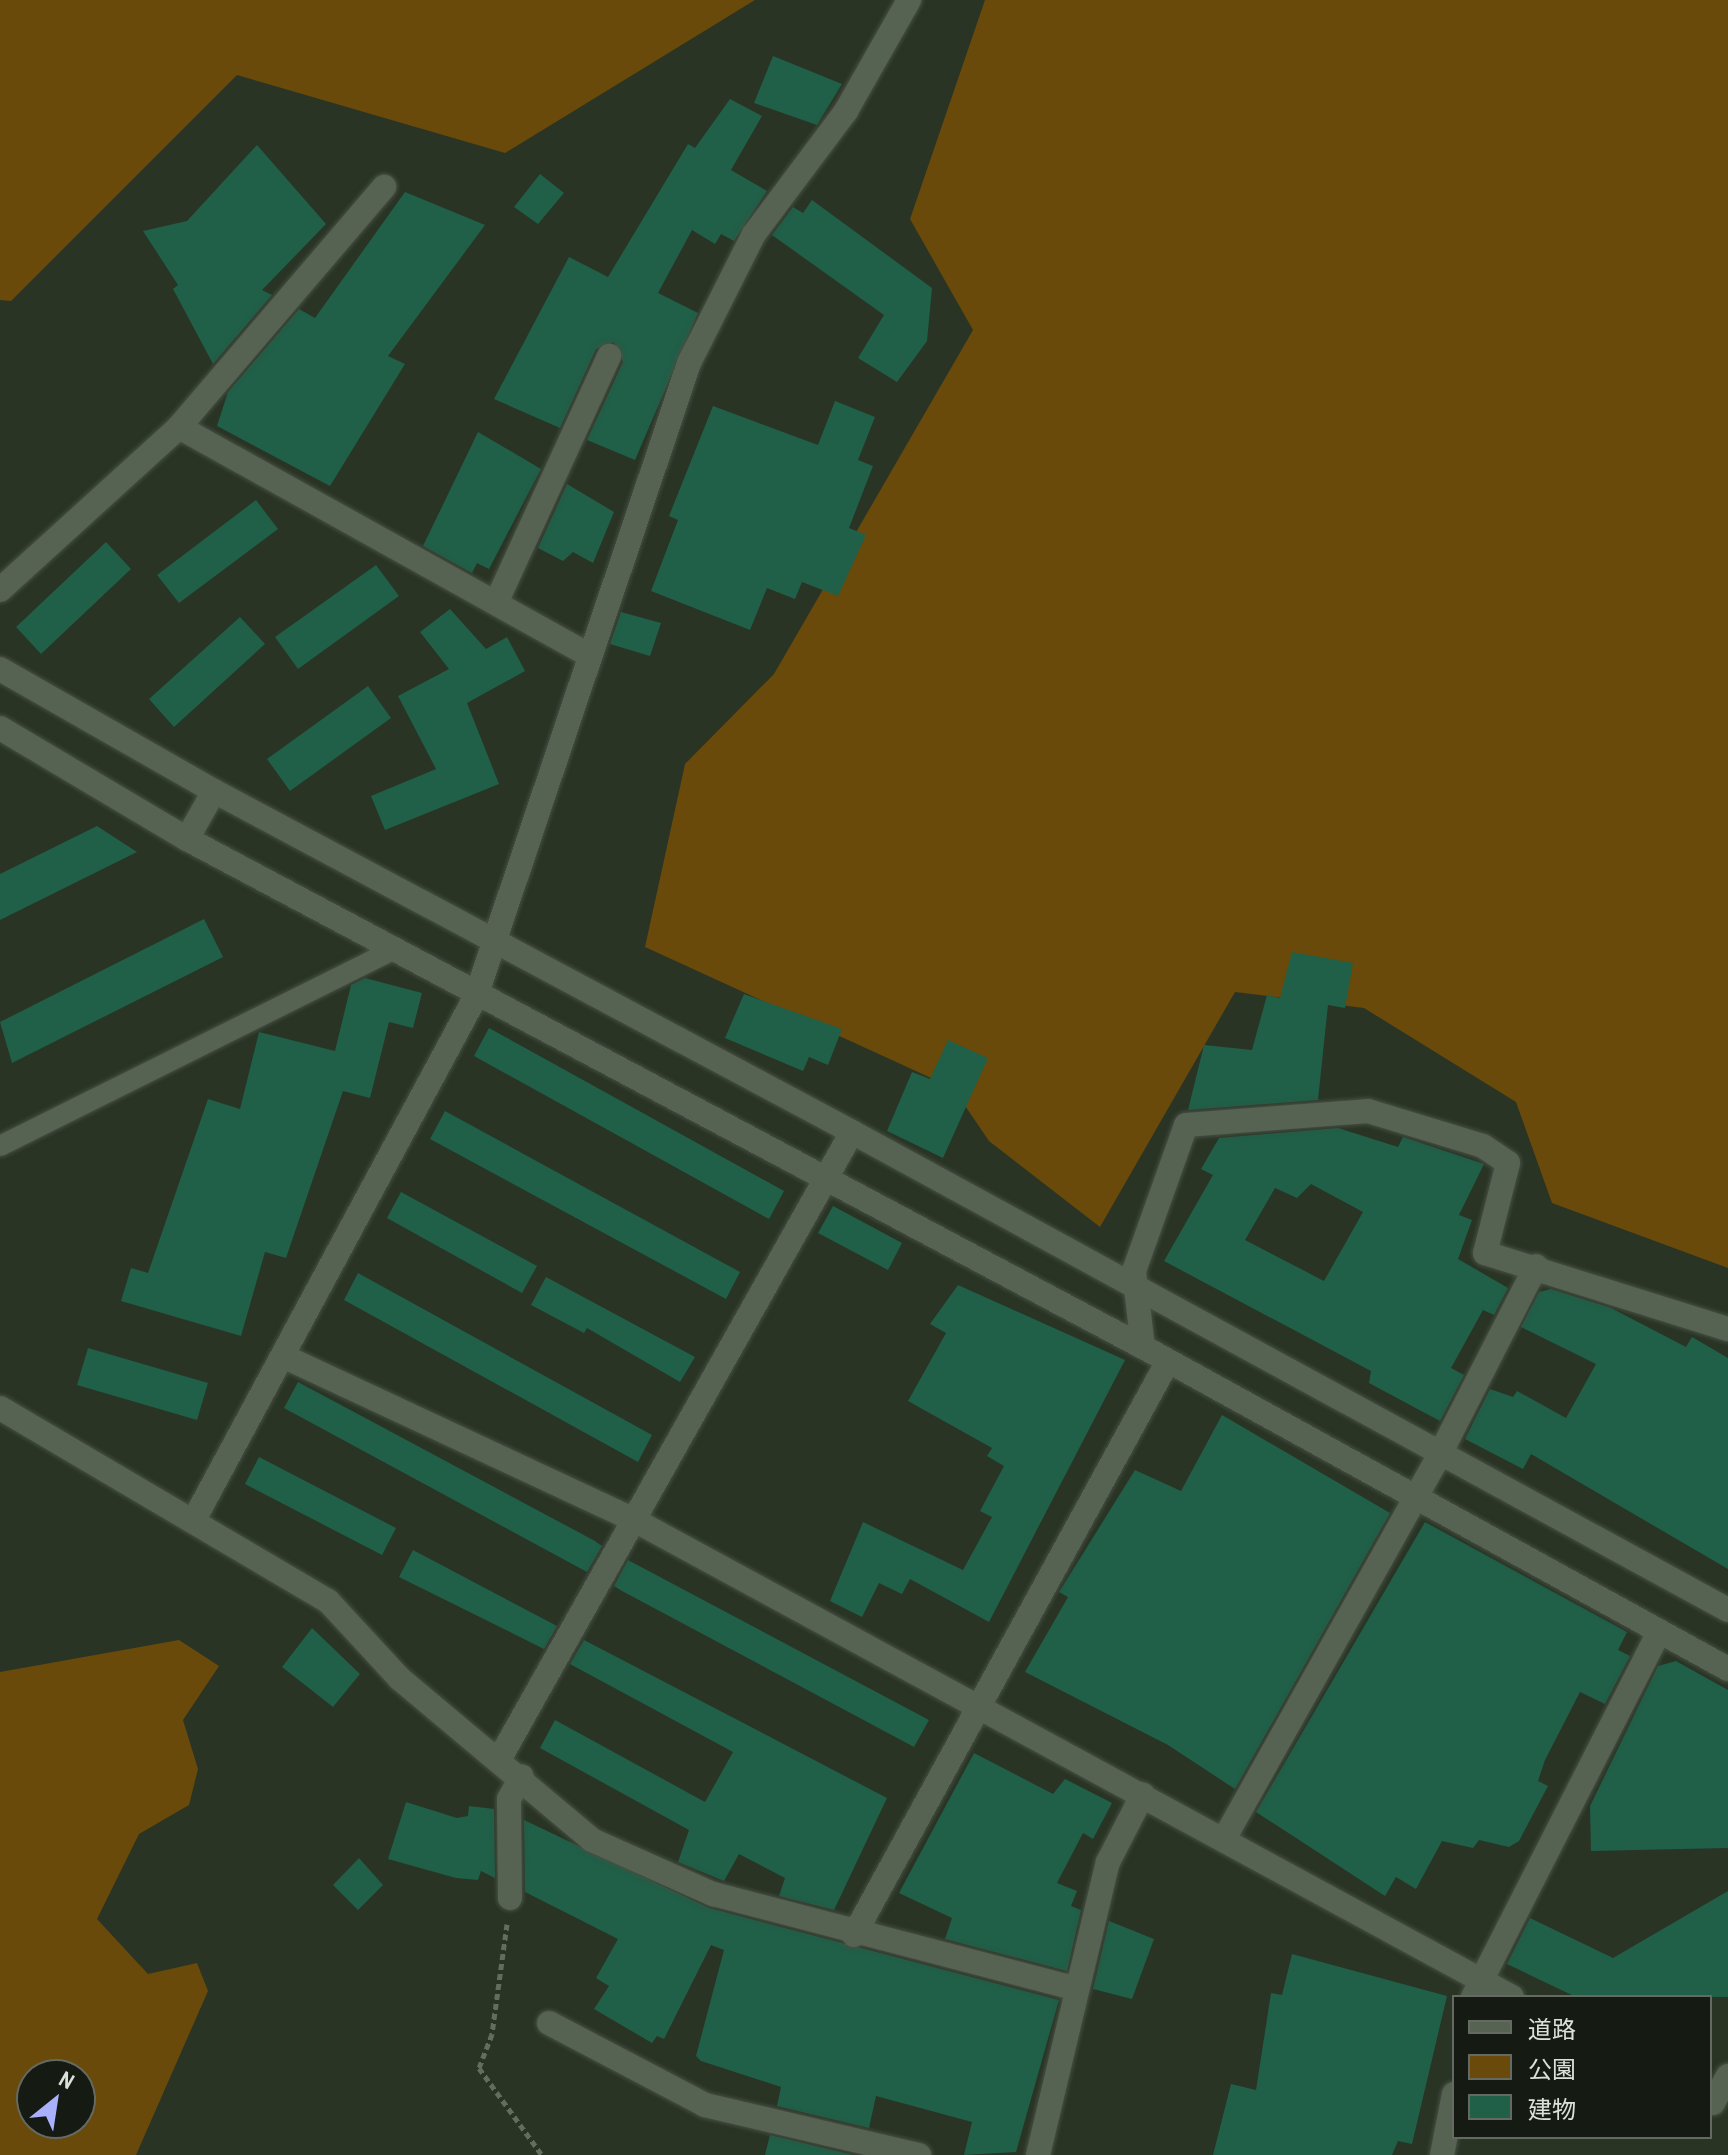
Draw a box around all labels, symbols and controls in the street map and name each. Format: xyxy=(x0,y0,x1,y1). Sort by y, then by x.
legend xyxy=(1452,1995,1712,2139)
text: 道路 xyxy=(1528,2013,1576,2045)
text: 公園 xyxy=(1528,2053,1576,2085)
north arrow xyxy=(16,2059,96,2139)
text: N xyxy=(54,2064,80,2096)
text: 建物 xyxy=(1528,2093,1576,2125)

